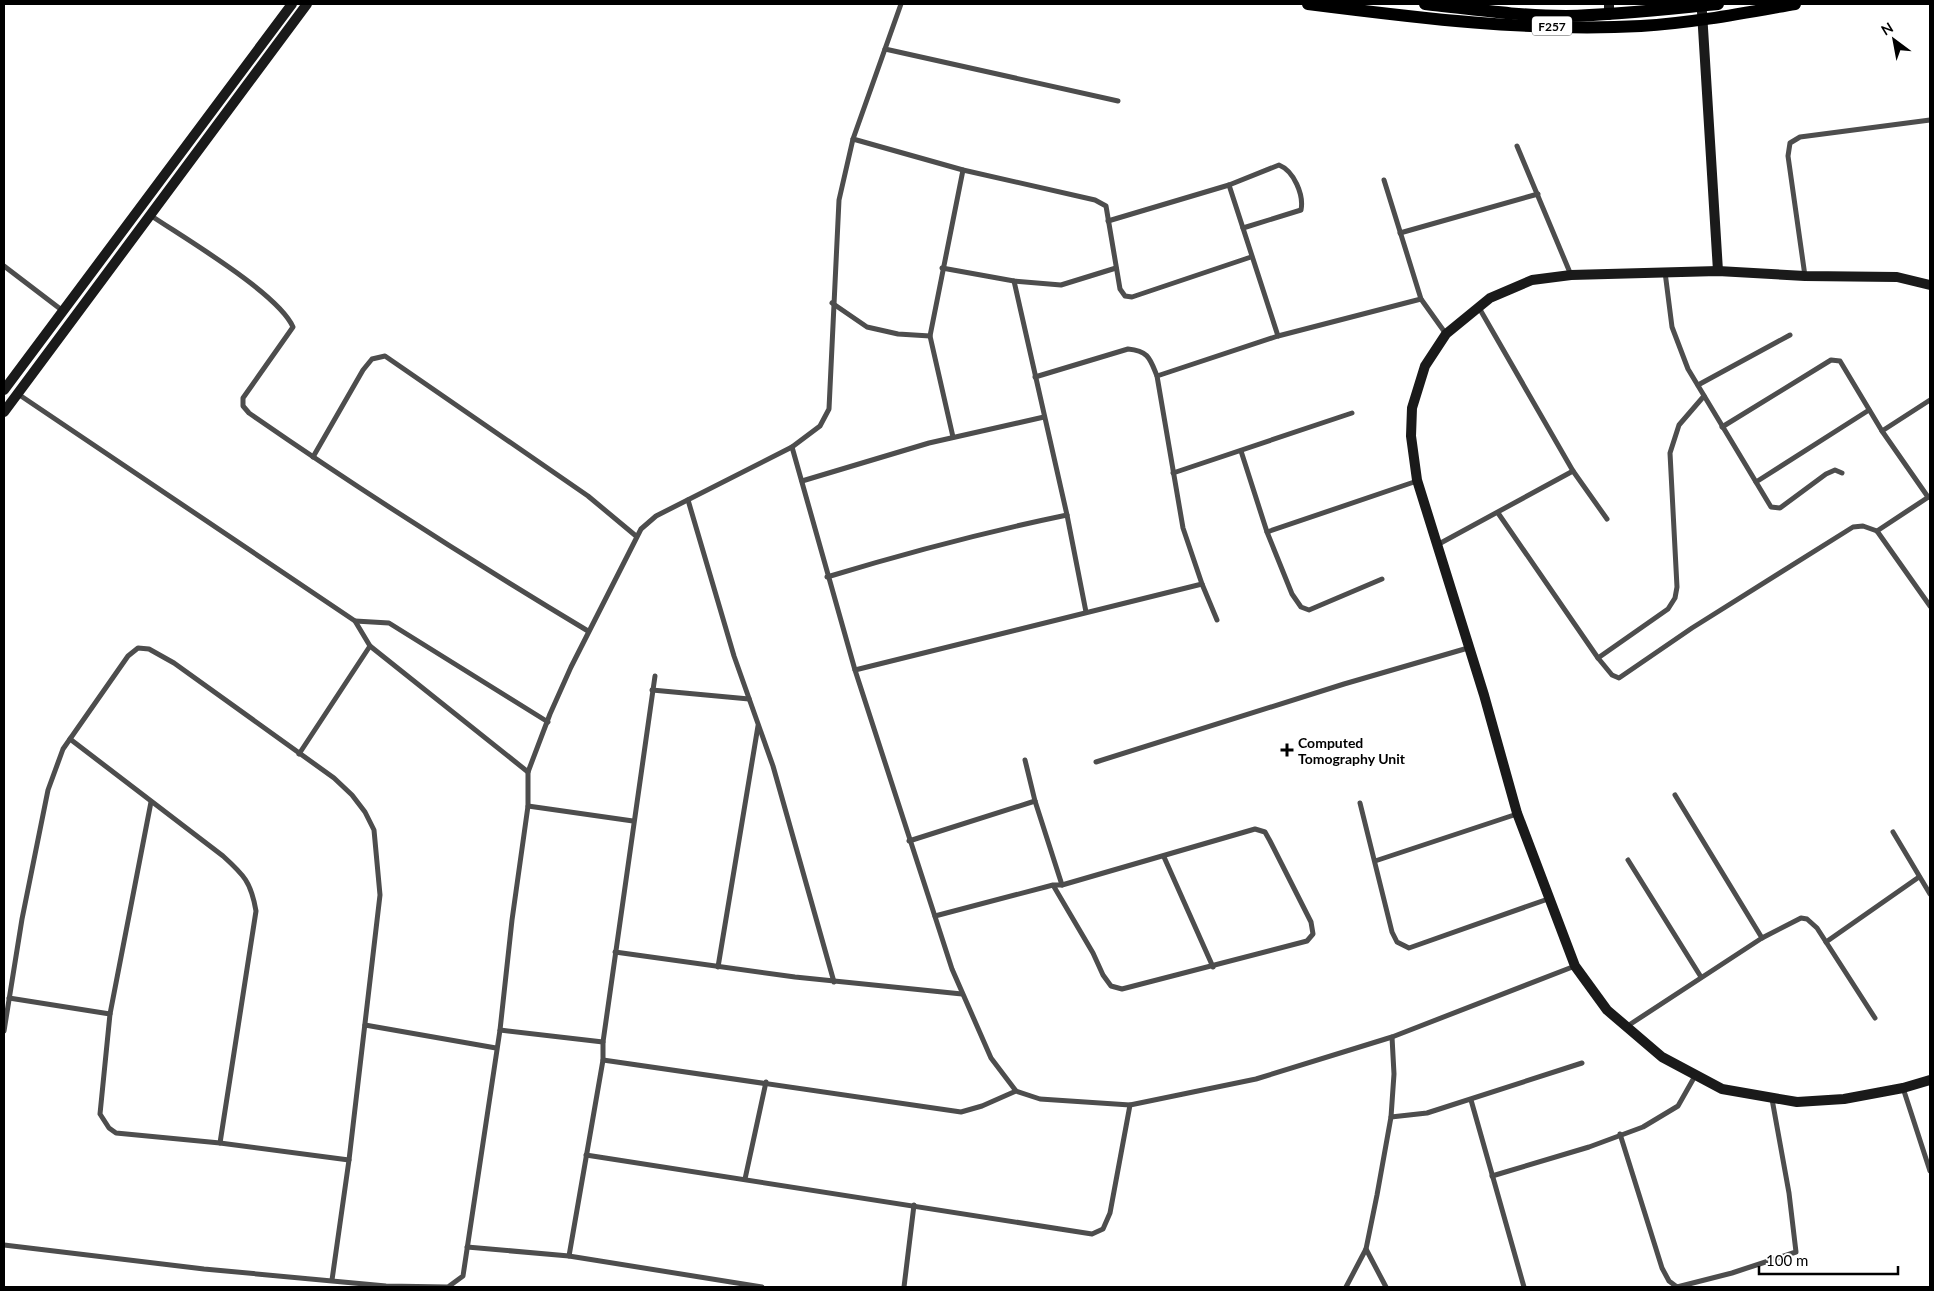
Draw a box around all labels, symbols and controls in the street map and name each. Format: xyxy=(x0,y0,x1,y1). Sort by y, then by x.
north arrow xyxy=(1869,15,1919,65)
road number: F257 xyxy=(1532,16,1572,36)
text: N xyxy=(1878,18,1896,39)
place label: Computed Tomography Unit xyxy=(1298,734,1406,767)
marker: Computed Tomography Unit xyxy=(1280,743,1294,757)
scale bar xyxy=(1759,1244,1898,1276)
text: 100 m xyxy=(1766,1251,1808,1269)

